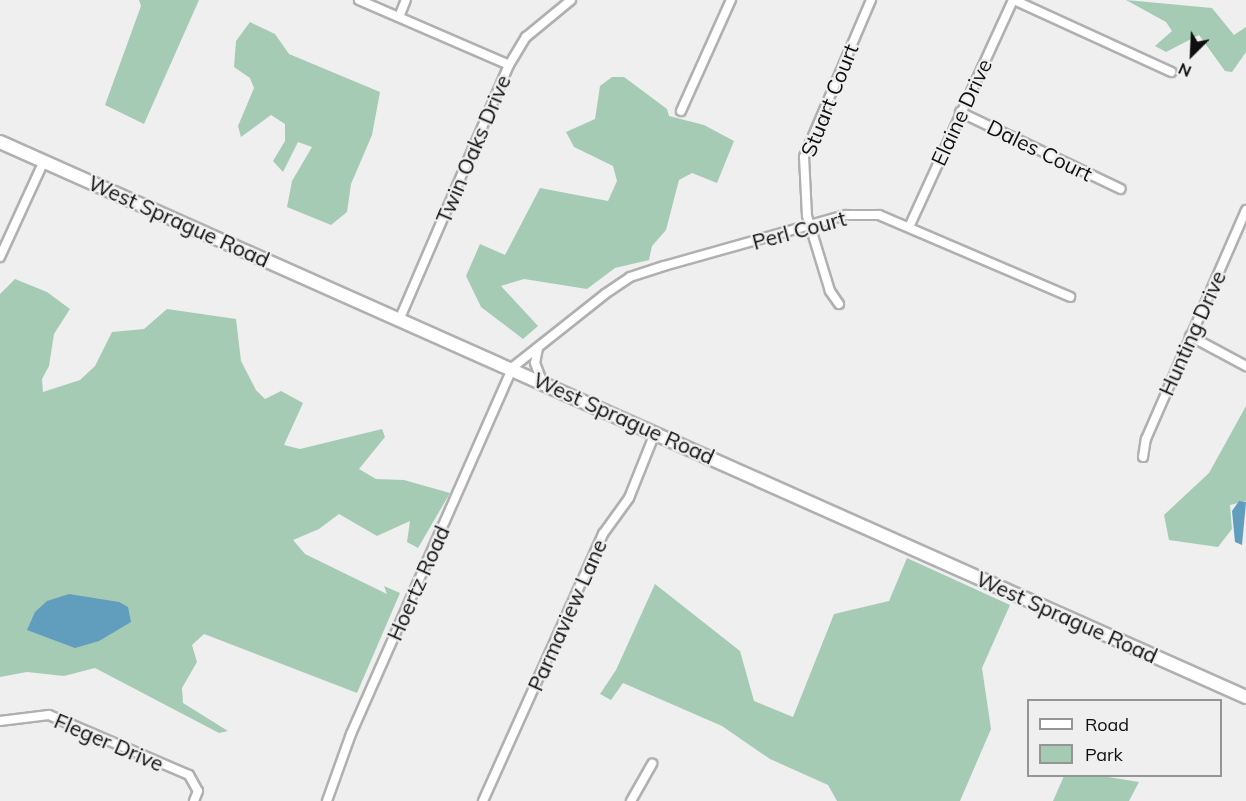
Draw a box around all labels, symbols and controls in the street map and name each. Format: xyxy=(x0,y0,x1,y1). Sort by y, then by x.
north arrow xyxy=(1162,24,1222,84)
street label: Stuart Court xyxy=(795,40,863,160)
street label: Elaine Drive xyxy=(925,55,997,169)
text: N xyxy=(1175,59,1194,82)
street label: Twin Oaks Drive xyxy=(430,71,516,227)
street label: Dales Court xyxy=(983,114,1097,186)
street label: West Sprague Road xyxy=(85,170,273,272)
street label: Perl Court xyxy=(749,205,849,255)
street label: Hunting Drive xyxy=(1153,267,1231,399)
street label: West Sprague Road xyxy=(530,367,718,469)
street label: Hoertz Road xyxy=(381,522,455,644)
street label: Parmaview Lane xyxy=(522,535,612,695)
street label: West Sprague Road xyxy=(973,566,1161,668)
legend xyxy=(1027,699,1222,777)
street label: Fleger Drive xyxy=(51,708,167,776)
text: Road xyxy=(1085,713,1129,736)
text: Park xyxy=(1085,743,1123,766)

